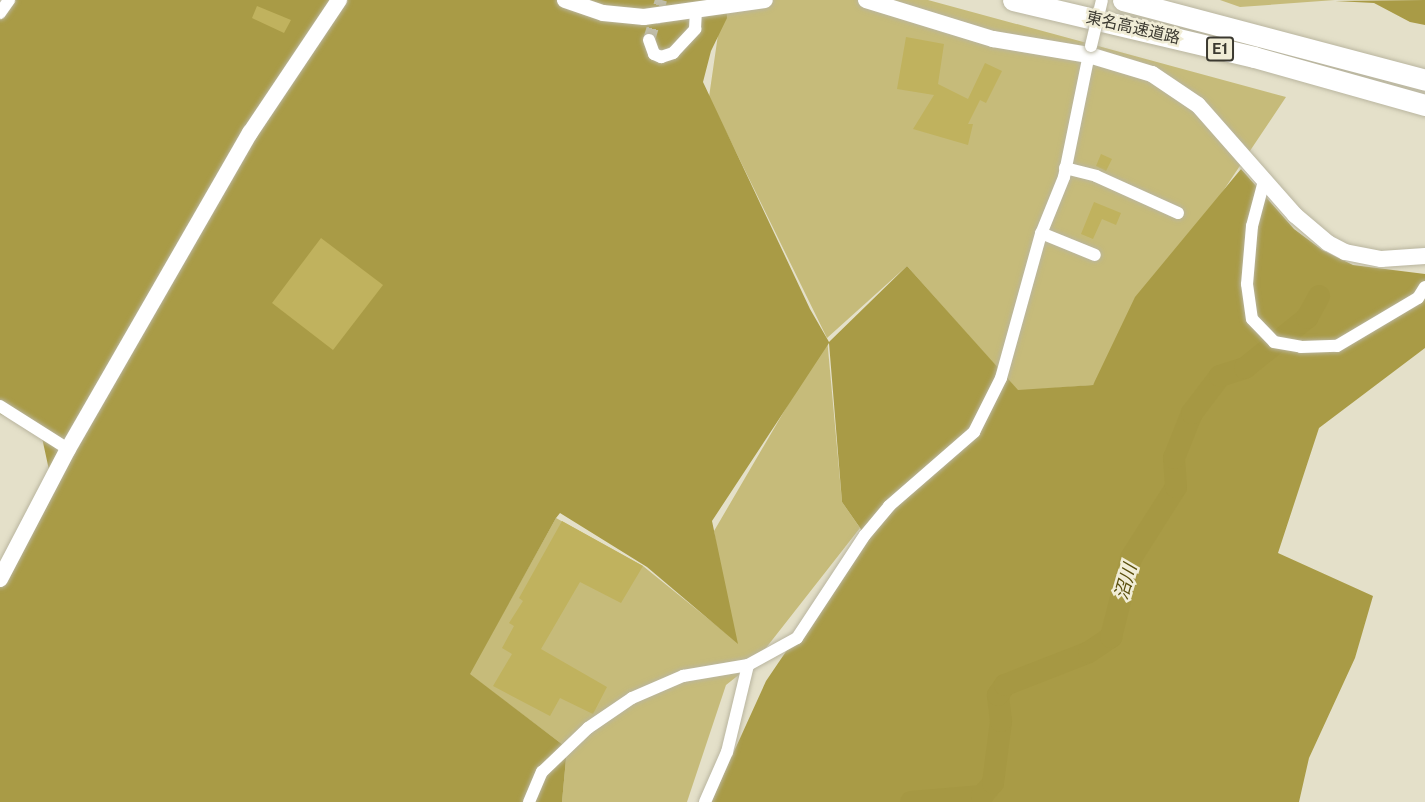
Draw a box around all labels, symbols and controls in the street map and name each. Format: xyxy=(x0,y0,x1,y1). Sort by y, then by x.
street label: 東名高速道路 xyxy=(1084,8,1182,48)
road number: E1 xyxy=(1205,37,1235,61)
water label: 沼川 xyxy=(1111,562,1141,602)

